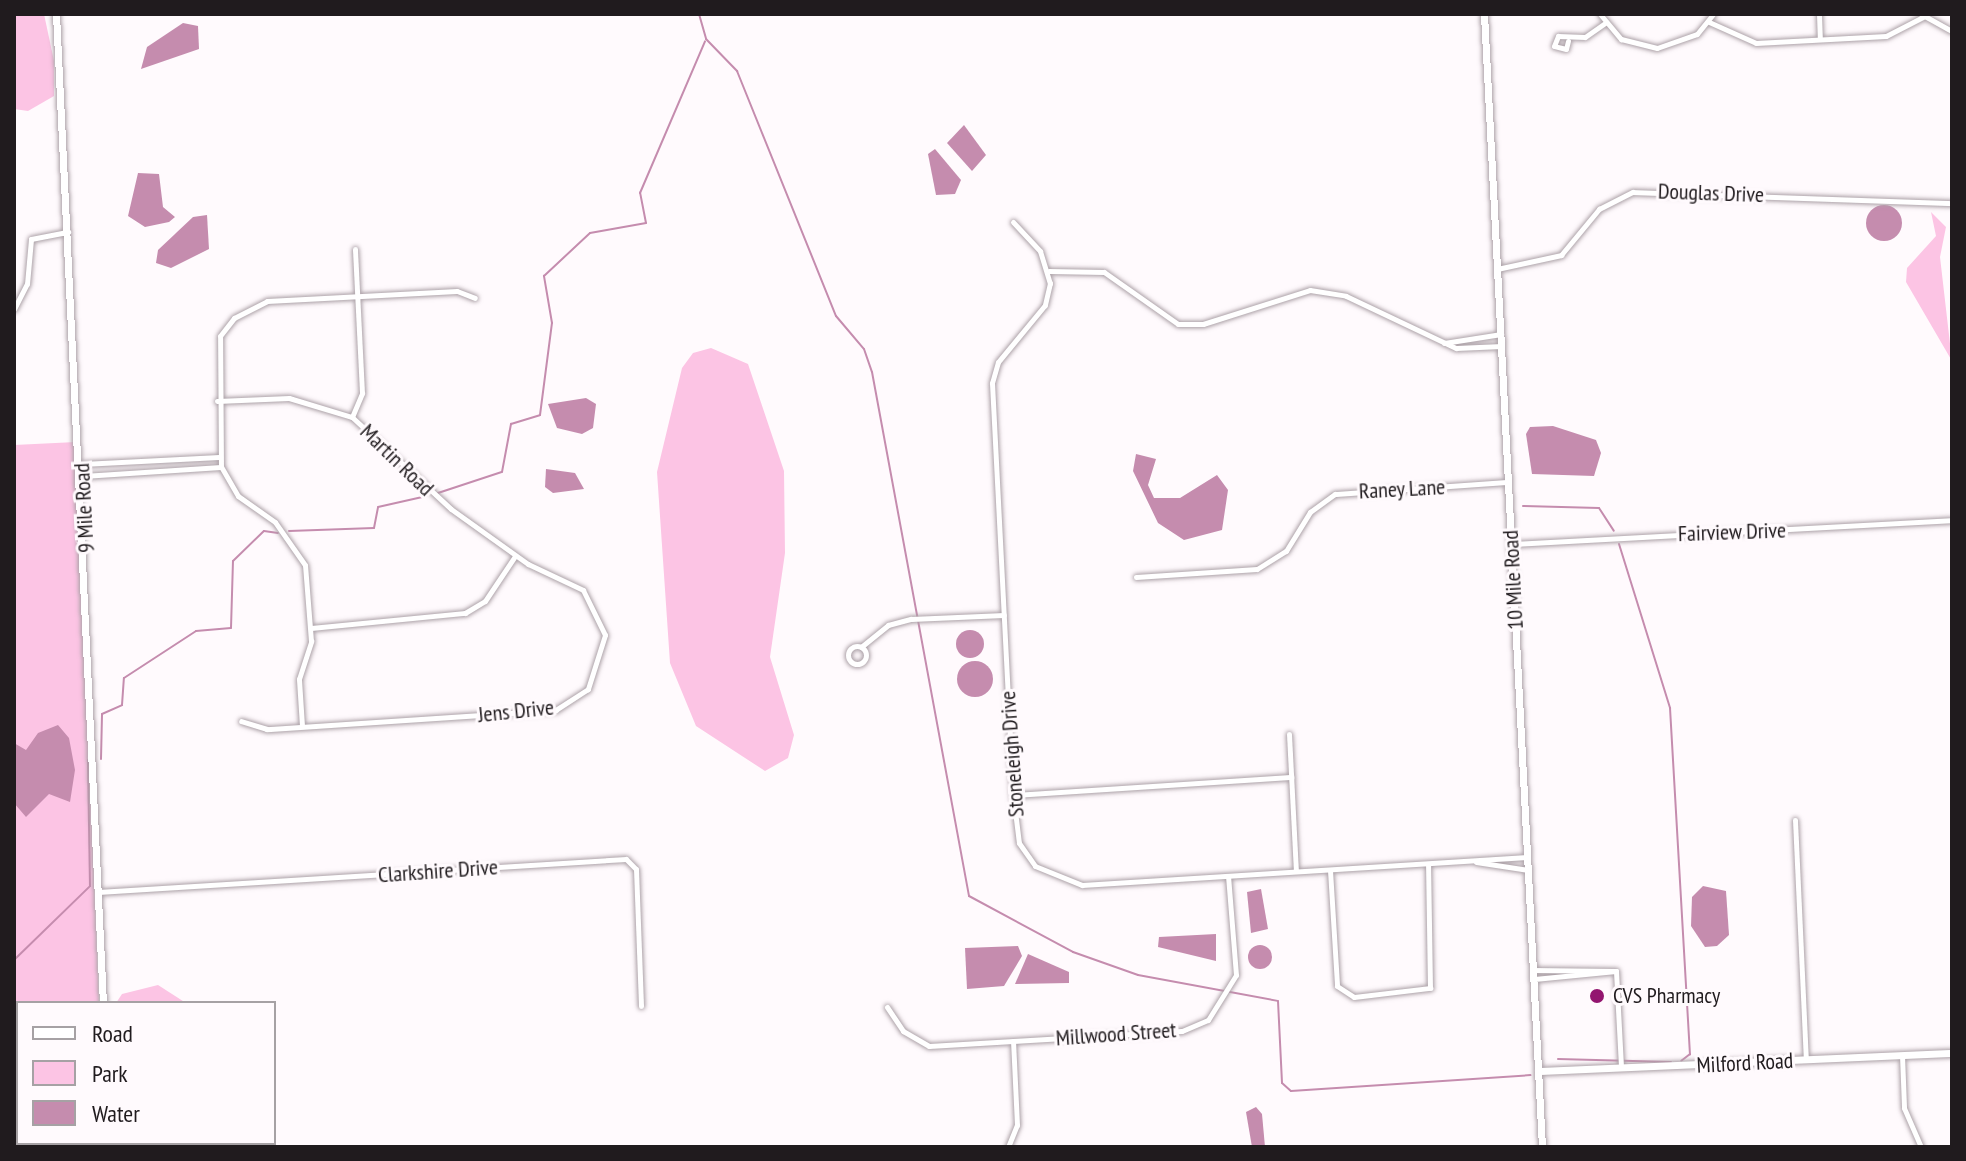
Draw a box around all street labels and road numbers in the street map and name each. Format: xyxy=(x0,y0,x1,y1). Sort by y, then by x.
street label: Douglas Drive xyxy=(1658,178,1764,208)
street label: Martin Road xyxy=(355,419,439,501)
street label: 9 Mile Road xyxy=(68,462,100,554)
street label: Raney Lane xyxy=(1358,474,1446,504)
street label: Fairview Drive xyxy=(1677,517,1787,547)
street label: 10 Mile Road xyxy=(1497,530,1529,630)
street label: Stoneleigh Drive xyxy=(994,690,1030,818)
street label: Jens Drive xyxy=(477,694,555,728)
street label: Clarkshire Drive xyxy=(377,854,499,888)
street label: Millwood Street xyxy=(1055,1017,1177,1051)
street label: Milford Road xyxy=(1696,1047,1794,1079)

